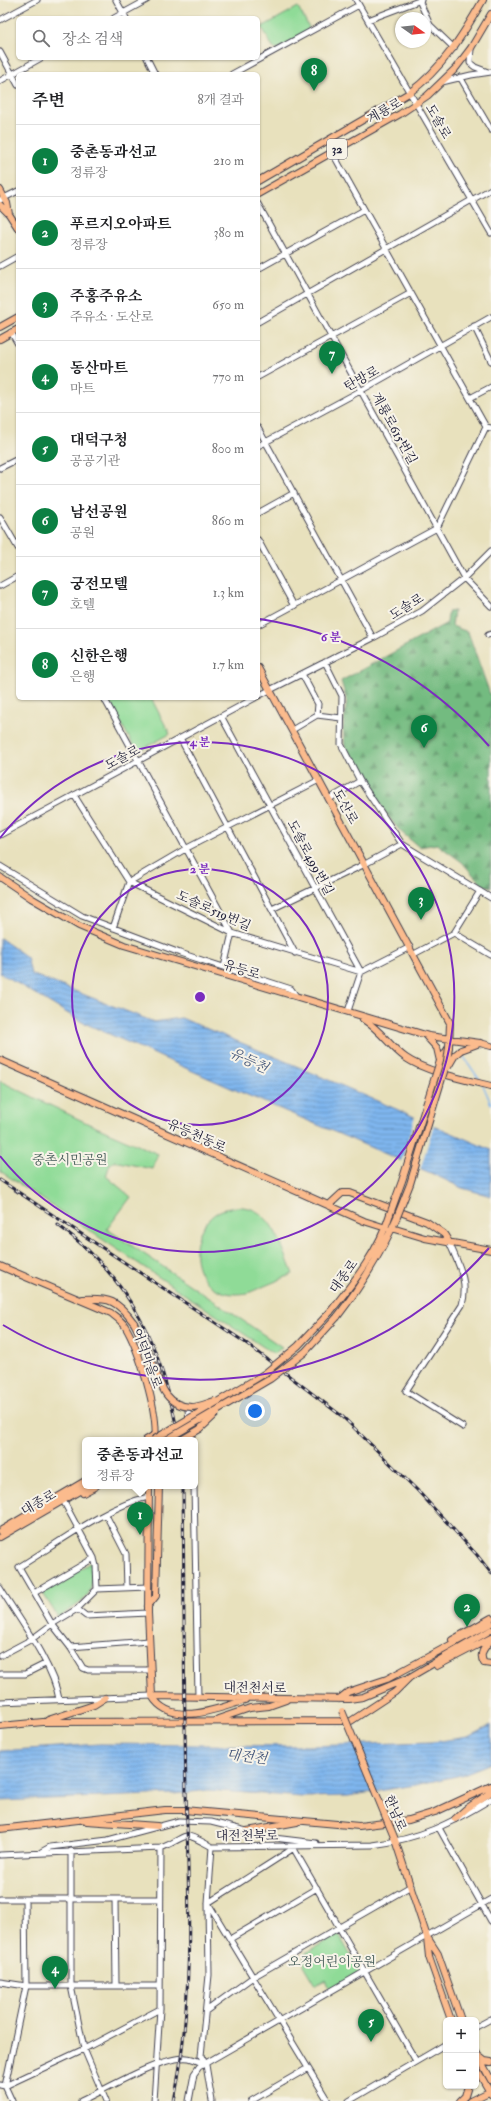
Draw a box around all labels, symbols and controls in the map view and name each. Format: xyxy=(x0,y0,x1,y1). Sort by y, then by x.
north arrow xyxy=(395,12,431,48)
search box xyxy=(16,16,260,60)
icon: search xyxy=(30,27,52,49)
text: 장소 검색 xyxy=(62,30,123,49)
pin: 8 xyxy=(301,58,327,91)
text: 주변 xyxy=(32,90,65,111)
text: 8개 결과 xyxy=(197,92,244,108)
street label: 계룡로 xyxy=(364,94,405,127)
street label: 도솔로 xyxy=(422,101,455,142)
road number: 32 xyxy=(327,139,347,159)
text: 중촌동과선교 xyxy=(70,143,157,162)
text: 1 xyxy=(43,153,47,169)
text: 210 m xyxy=(213,153,244,169)
text: 정류장 xyxy=(70,165,108,181)
text: 푸르지오아파트 xyxy=(70,215,171,234)
text: 2 xyxy=(42,225,48,241)
text: 380 m xyxy=(213,225,244,241)
text: 정류장 xyxy=(70,237,108,253)
text: 주홍주유소 xyxy=(70,287,142,306)
text: 3 xyxy=(43,297,48,313)
text: 650 m xyxy=(212,297,244,313)
text: 주유소 · 도산로 xyxy=(70,309,153,325)
pin: 7 xyxy=(319,341,345,374)
text: 동산마트 xyxy=(70,359,128,378)
street label: 탄방로 xyxy=(341,363,382,395)
text: 4 xyxy=(41,369,49,385)
text: 770 m xyxy=(213,369,244,385)
text: 마트 xyxy=(70,381,95,397)
street label: 계룡로615번길 xyxy=(368,390,420,467)
text: 대덕구청 xyxy=(70,431,128,450)
text: 5 xyxy=(42,441,48,457)
text: 800 m xyxy=(212,441,244,457)
text: 공공기관 xyxy=(70,453,120,469)
text: 남선공원 xyxy=(70,503,128,522)
text: 6 xyxy=(42,513,48,529)
text: 860 m xyxy=(212,513,244,529)
text: 공원 xyxy=(70,525,95,541)
text: 궁전모텔 xyxy=(70,575,128,594)
text: 7 xyxy=(42,585,48,601)
text: 1.3 km xyxy=(213,585,244,601)
street label: 도솔로 xyxy=(386,590,427,624)
text: 호텔 xyxy=(70,597,95,613)
text: 6 분 xyxy=(321,630,341,645)
text: 신한은행 xyxy=(70,647,128,666)
text: 8 xyxy=(42,657,48,673)
text: 1.7 km xyxy=(212,657,244,673)
text: 은행 xyxy=(70,669,95,685)
pin: 6 xyxy=(411,715,437,748)
text: 4 분 xyxy=(189,735,211,750)
street label: 도솔로 xyxy=(102,742,143,774)
street label: 도산로 xyxy=(329,786,361,827)
street label: 도솔로499번길 xyxy=(284,817,337,898)
text: 2 분 xyxy=(190,862,211,877)
street label: 도솔로519번길 xyxy=(174,887,253,934)
pin: 3 xyxy=(408,887,434,920)
street label: 유등로 xyxy=(221,957,262,983)
centre of rings xyxy=(193,990,207,1004)
water label: 유등천 xyxy=(227,1044,272,1077)
street label: 유등천동로 xyxy=(165,1116,229,1156)
park label: 중촌시민공원 xyxy=(32,1152,108,1168)
street label: 대종로 xyxy=(326,1256,362,1297)
street label: 어덕마을로 xyxy=(129,1326,165,1391)
your location xyxy=(245,1401,265,1421)
popup xyxy=(82,1437,198,1489)
text: 중촌동과선교 xyxy=(97,1446,183,1465)
text: 정류장 xyxy=(97,1468,134,1484)
street label: 대종로 xyxy=(18,1486,59,1519)
pin: 1 xyxy=(127,1502,153,1535)
pin: 2 xyxy=(454,1594,480,1627)
street label: 대전천서로 xyxy=(223,1679,287,1697)
water label: 대전천 xyxy=(226,1746,270,1768)
street label: 한남로 xyxy=(380,1793,410,1834)
street label: 대전천북로 xyxy=(216,1828,279,1844)
park label: 오정어린이공원 xyxy=(288,1954,376,1970)
pin: 4 xyxy=(42,1956,68,1989)
pin: 5 xyxy=(358,2009,384,2042)
map controls xyxy=(443,2017,479,2089)
button: + xyxy=(443,2017,479,2053)
button: − xyxy=(443,2053,479,2089)

